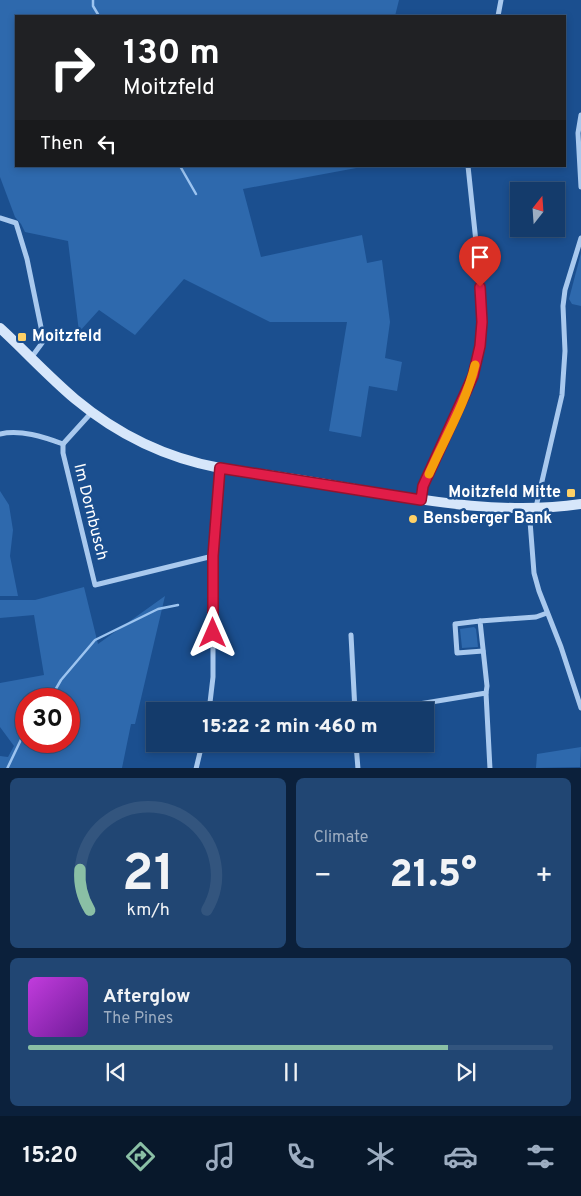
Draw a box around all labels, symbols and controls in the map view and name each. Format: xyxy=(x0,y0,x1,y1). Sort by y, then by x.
text: 130 m xyxy=(123,32,220,76)
icon: right xyxy=(40,35,105,100)
text: Moitzfeld xyxy=(123,75,215,102)
icon: left xyxy=(93,130,121,158)
text: Then xyxy=(40,132,83,156)
north arrow xyxy=(510,182,565,238)
map controls xyxy=(510,182,565,237)
pin xyxy=(459,236,501,287)
icon: arrive xyxy=(466,243,494,271)
place label: Moitzfeld xyxy=(32,327,102,347)
marker: Moitzfeld xyxy=(16,331,28,343)
street label: Im Dornbusch xyxy=(68,462,112,562)
place label: Moitzfeld Mitte xyxy=(448,483,561,503)
marker: Moitzfeld Mitte xyxy=(565,487,577,499)
place label: Bensberger Bank xyxy=(423,509,552,529)
marker: Bensberger Bank xyxy=(407,513,419,525)
position arrow xyxy=(186,606,238,658)
speed limit sign: 30 xyxy=(15,688,80,753)
text: 15:22 · 2 min · 460 m xyxy=(202,715,378,739)
text: Climate xyxy=(314,828,368,848)
text: 21 xyxy=(121,843,174,909)
text: 21.5° xyxy=(389,852,477,901)
text: − xyxy=(314,859,332,895)
text: + xyxy=(535,859,553,895)
text: km/h xyxy=(126,899,169,922)
text: Afterglow xyxy=(103,985,191,1009)
text: The Pines xyxy=(103,1009,173,1029)
icon: previous xyxy=(102,1058,130,1086)
icon: pause xyxy=(277,1058,305,1086)
icon: next xyxy=(452,1058,480,1086)
icon: directions xyxy=(123,1139,158,1174)
icon: music xyxy=(203,1139,238,1174)
icon: phone xyxy=(283,1139,318,1174)
icon: climate xyxy=(363,1139,398,1174)
icon: car xyxy=(443,1139,478,1174)
icon: filters xyxy=(523,1139,558,1174)
text: 15:20 xyxy=(23,1143,78,1170)

